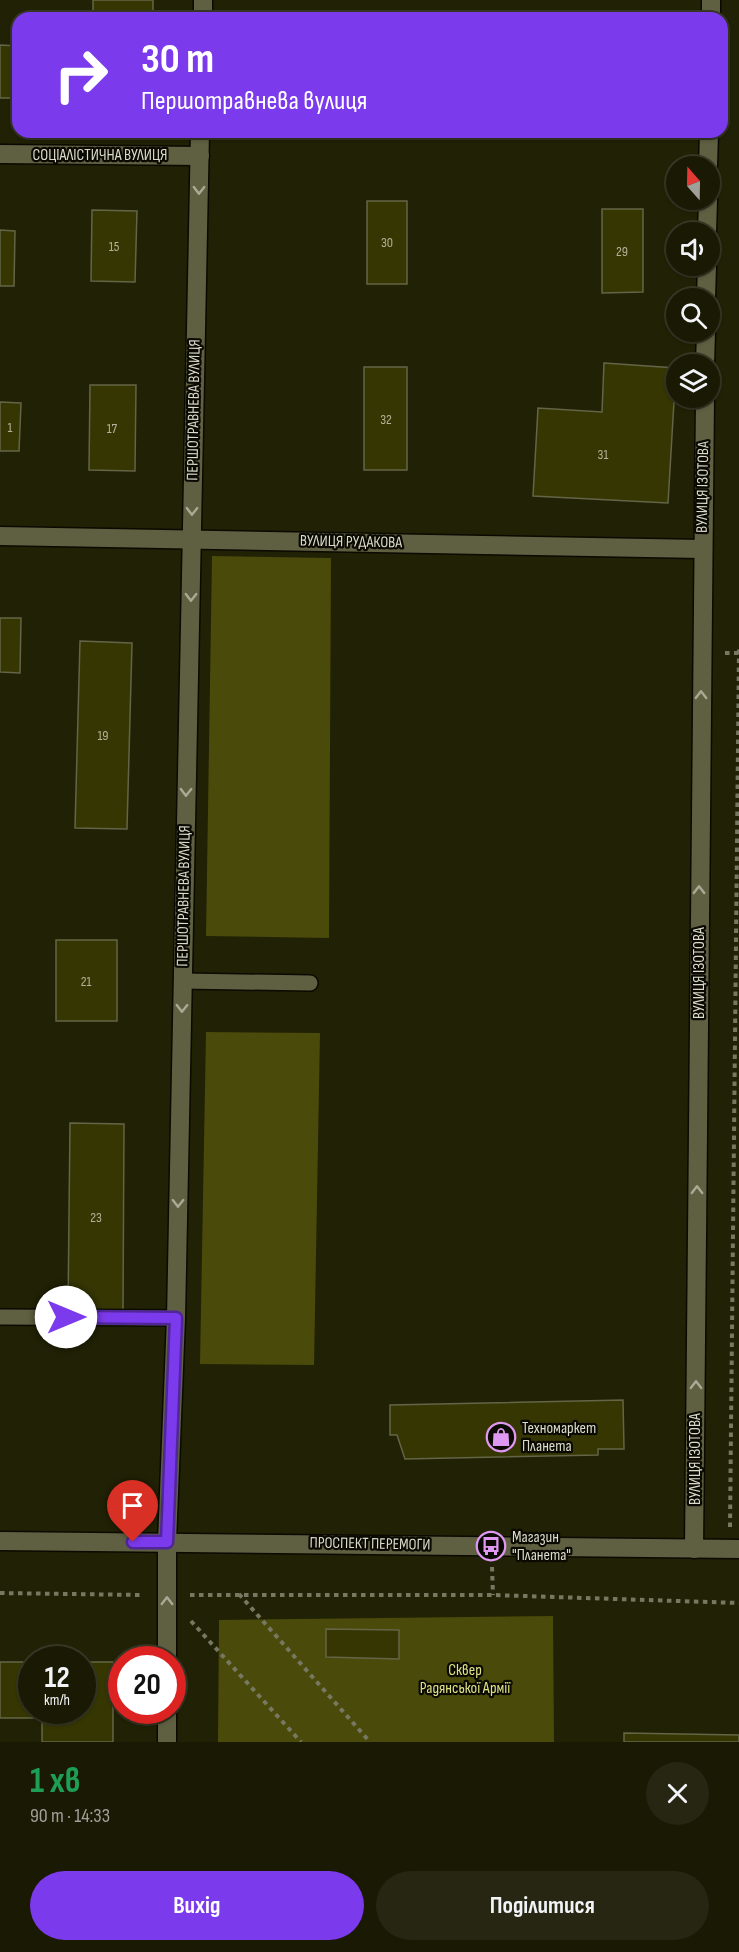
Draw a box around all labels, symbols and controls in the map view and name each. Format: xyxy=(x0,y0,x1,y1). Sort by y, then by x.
text: 30 m xyxy=(141,34,214,85)
icon: right xyxy=(42,36,120,114)
text: Першотравнева вулиця xyxy=(141,85,367,117)
street label: СОЦІАЛІСТИЧНА ВУЛИЦЯ xyxy=(33,146,167,165)
north arrow xyxy=(666,156,720,210)
map controls xyxy=(666,156,720,408)
one-way arrow xyxy=(193,186,205,195)
button: sound xyxy=(666,222,720,276)
house number: 30 xyxy=(381,234,393,251)
house number: 15 xyxy=(109,238,120,255)
house number: 29 xyxy=(616,243,628,260)
button: search xyxy=(666,288,720,342)
street label: ПЕРШОТРАВНЕВА ВУЛИЦЯ xyxy=(183,339,205,481)
button: layers xyxy=(666,354,720,408)
house number: 32 xyxy=(380,411,392,428)
house number: 1 xyxy=(8,419,13,436)
house number: 17 xyxy=(107,420,118,437)
street label: ВУЛИЦЯ ІЗОТОВА xyxy=(693,441,713,533)
house number: 31 xyxy=(598,446,608,463)
one-way arrow xyxy=(186,507,199,516)
street label: ВУЛИЦЯ РУДАКОВА xyxy=(300,532,402,552)
one-way arrow xyxy=(184,593,197,602)
one-way arrow xyxy=(695,691,707,700)
house number: 19 xyxy=(97,727,109,744)
one-way arrow xyxy=(180,788,193,797)
street label: ПЕРШОТРАВНЕВА ВУЛИЦЯ xyxy=(173,825,195,967)
one-way arrow xyxy=(693,886,705,895)
street label: ВУЛИЦЯ ІЗОТОВА xyxy=(690,927,709,1019)
house number: 21 xyxy=(81,973,91,990)
one-way arrow xyxy=(176,1004,188,1013)
one-way arrow xyxy=(691,1186,703,1195)
one-way arrow xyxy=(172,1199,184,1208)
house number: 23 xyxy=(90,1209,102,1226)
position arrow xyxy=(34,1285,98,1349)
one-way arrow xyxy=(689,1381,702,1390)
street label: ВУЛИЦЯ ІЗОТОВА xyxy=(686,1413,705,1505)
place label: Техномаркет Планета xyxy=(522,1419,596,1456)
shop icon: Техномаркет Планета xyxy=(485,1421,517,1453)
pin xyxy=(107,1480,158,1542)
icon: arrive xyxy=(116,1489,149,1522)
place label: Магазин "Планета" xyxy=(512,1528,571,1565)
bus stop icon: Магазин "Планета" xyxy=(475,1530,507,1562)
street label: ПРОСПЕКТ ПЕРЕМОГИ xyxy=(309,1533,431,1555)
one-way arrow xyxy=(161,1596,173,1605)
speed limit sign: 20 xyxy=(108,1646,186,1724)
text: 12 xyxy=(44,1660,70,1696)
park label: Сквер Радянської Армії xyxy=(420,1661,511,1698)
text: km/h xyxy=(44,1691,70,1710)
text: 1 хв xyxy=(30,1760,80,1803)
button: close xyxy=(646,1762,709,1825)
text: 90 m · 14:33 xyxy=(30,1804,110,1828)
button: Вихід xyxy=(30,1871,364,1940)
button: Поділитися xyxy=(376,1871,709,1940)

